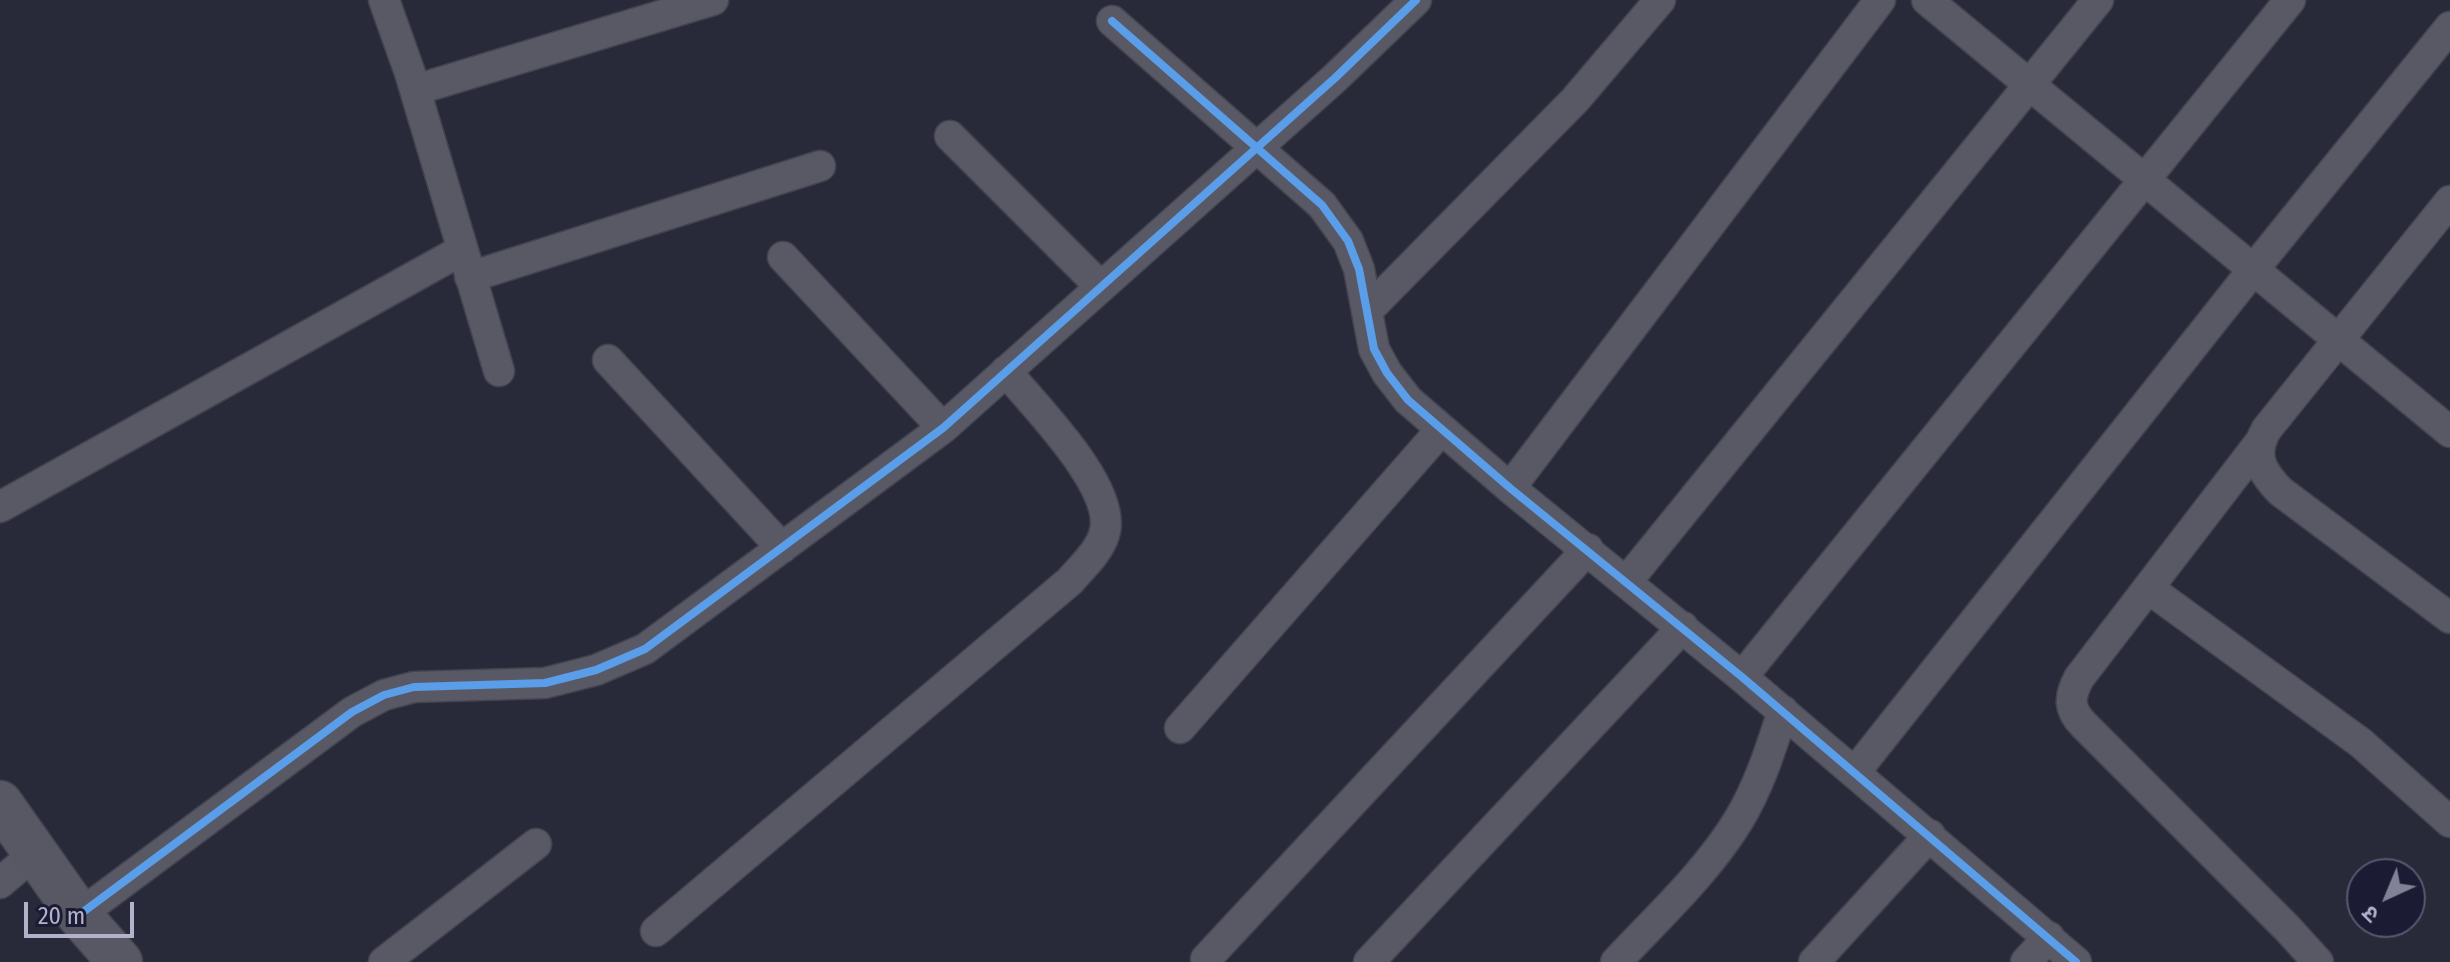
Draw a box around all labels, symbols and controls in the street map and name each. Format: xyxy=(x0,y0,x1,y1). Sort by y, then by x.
north arrow xyxy=(2346,858,2426,938)
scale bar xyxy=(28,886,138,936)
text: उ xyxy=(2356,900,2384,928)
text: 20 m xyxy=(38,902,85,930)

